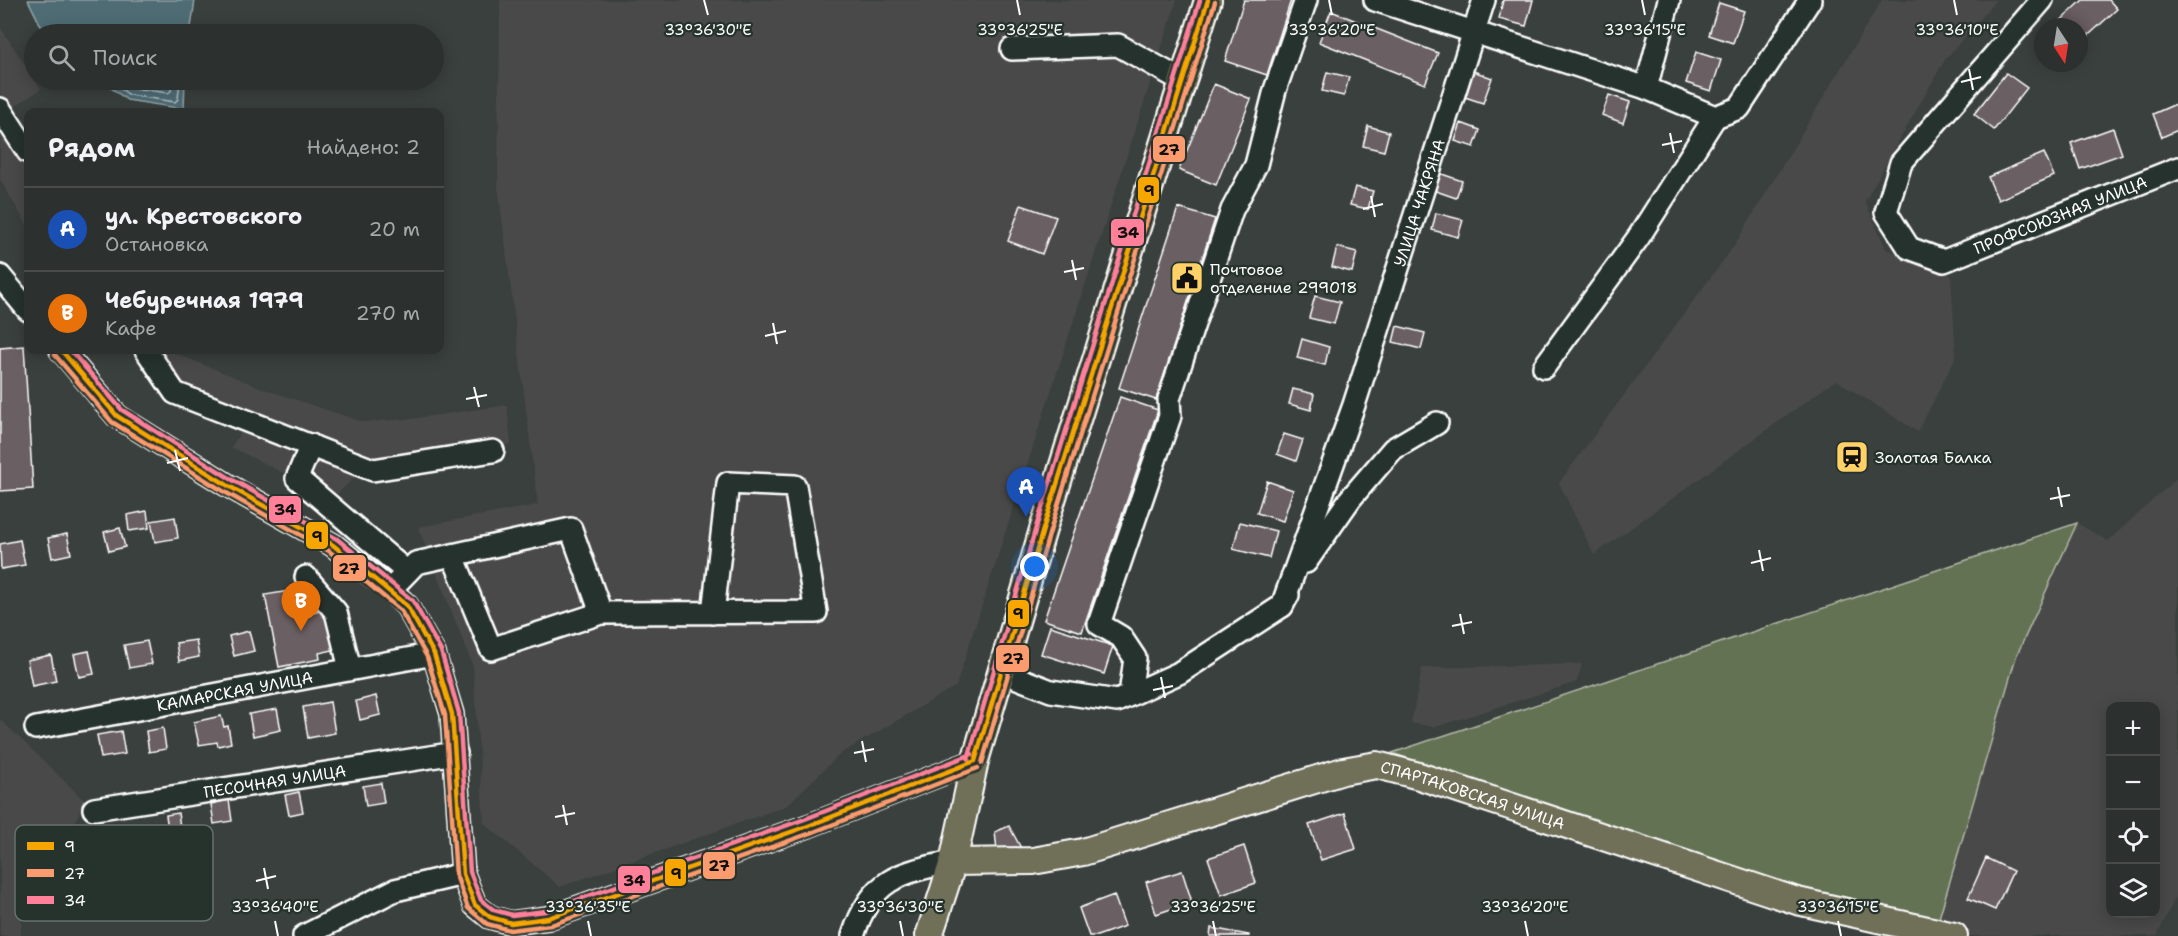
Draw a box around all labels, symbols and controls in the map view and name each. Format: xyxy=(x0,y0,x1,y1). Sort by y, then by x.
north arrow xyxy=(2034,18,2088,72)
text: 33°36'30"E xyxy=(664,20,752,40)
text: 33°36'25"E xyxy=(977,20,1063,40)
text: 33°36'20"E xyxy=(1289,20,1375,40)
text: 33°36'15"E xyxy=(1604,20,1686,40)
text: 33°36'10"E xyxy=(1915,20,1999,40)
search box xyxy=(24,24,444,90)
icon: search xyxy=(45,41,78,74)
text: Поиск xyxy=(93,43,157,72)
text: Рядом xyxy=(48,130,135,165)
text: Найдено: 2 xyxy=(307,134,420,160)
line badge: 27 xyxy=(1152,135,1186,163)
street label: УЛИЦА ЧАКРЯНА xyxy=(1389,136,1450,269)
text: 27 xyxy=(1158,139,1180,160)
street label: ПРОФСОЮЗНАЯ УЛИЦА xyxy=(1971,171,2150,259)
line badge: 9 xyxy=(1137,176,1160,204)
text: 9 xyxy=(1143,180,1155,201)
text: ул. Крестовского xyxy=(105,202,302,231)
text: A xyxy=(60,216,75,242)
text: 20 m xyxy=(369,216,420,242)
line badge: 34 xyxy=(1110,218,1145,247)
text: 34 xyxy=(1117,222,1139,243)
text: Остановка xyxy=(105,231,209,257)
place label: Почтовое отделение 299018 xyxy=(1210,259,1357,298)
public building icon: Почтовое отделение 299018 xyxy=(1169,260,1205,296)
text: Чебуречная 1979 xyxy=(105,286,304,315)
text: B xyxy=(61,300,74,326)
text: 270 m xyxy=(356,300,420,326)
text: Кафе xyxy=(105,315,157,341)
station icon: Золотая Балка xyxy=(1834,439,1870,475)
place label: Золотая Балка xyxy=(1875,447,1991,468)
pin: A xyxy=(1006,468,1046,517)
line badge: 34 xyxy=(268,495,302,524)
text: 34 xyxy=(274,499,296,520)
line badge: 9 xyxy=(305,521,329,550)
text: 9 xyxy=(311,526,323,547)
your location xyxy=(1020,552,1049,581)
line badge: 27 xyxy=(332,554,367,582)
text: 27 xyxy=(338,558,360,579)
pin: B xyxy=(282,582,320,631)
line badge: 9 xyxy=(1007,599,1030,628)
text: 9 xyxy=(1012,603,1024,624)
line badge: 27 xyxy=(995,644,1030,673)
text: 27 xyxy=(1002,648,1024,669)
street label: КАМАРСКАЯ УЛИЦА xyxy=(155,667,315,716)
map controls xyxy=(2106,702,2160,918)
button: + xyxy=(2106,702,2160,756)
street label: СПАРТАКОВСКАЯ УЛИЦА xyxy=(1378,756,1567,834)
button: − xyxy=(2106,756,2160,810)
street label: ПЕСОЧНАЯ УЛИЦА xyxy=(202,760,347,803)
button: locate xyxy=(2106,810,2160,864)
legend xyxy=(15,825,213,921)
text: 9 xyxy=(64,836,75,857)
line badge: 27 xyxy=(702,851,736,880)
text: 27 xyxy=(708,855,730,876)
line badge: 9 xyxy=(664,858,687,887)
text: 27 xyxy=(64,863,85,884)
text: 9 xyxy=(670,863,682,884)
button: layers xyxy=(2106,864,2160,918)
line badge: 34 xyxy=(617,865,651,894)
text: 34 xyxy=(623,870,645,891)
text: 34 xyxy=(64,890,86,911)
text: 33°36'40"E xyxy=(231,897,319,917)
text: 33°36'35"E xyxy=(545,897,631,917)
text: 33°36'30"E xyxy=(856,897,944,917)
text: 33°36'25"E xyxy=(1170,897,1256,917)
text: 33°36'20"E xyxy=(1482,897,1568,917)
text: 33°36'15"E xyxy=(1797,897,1879,917)

